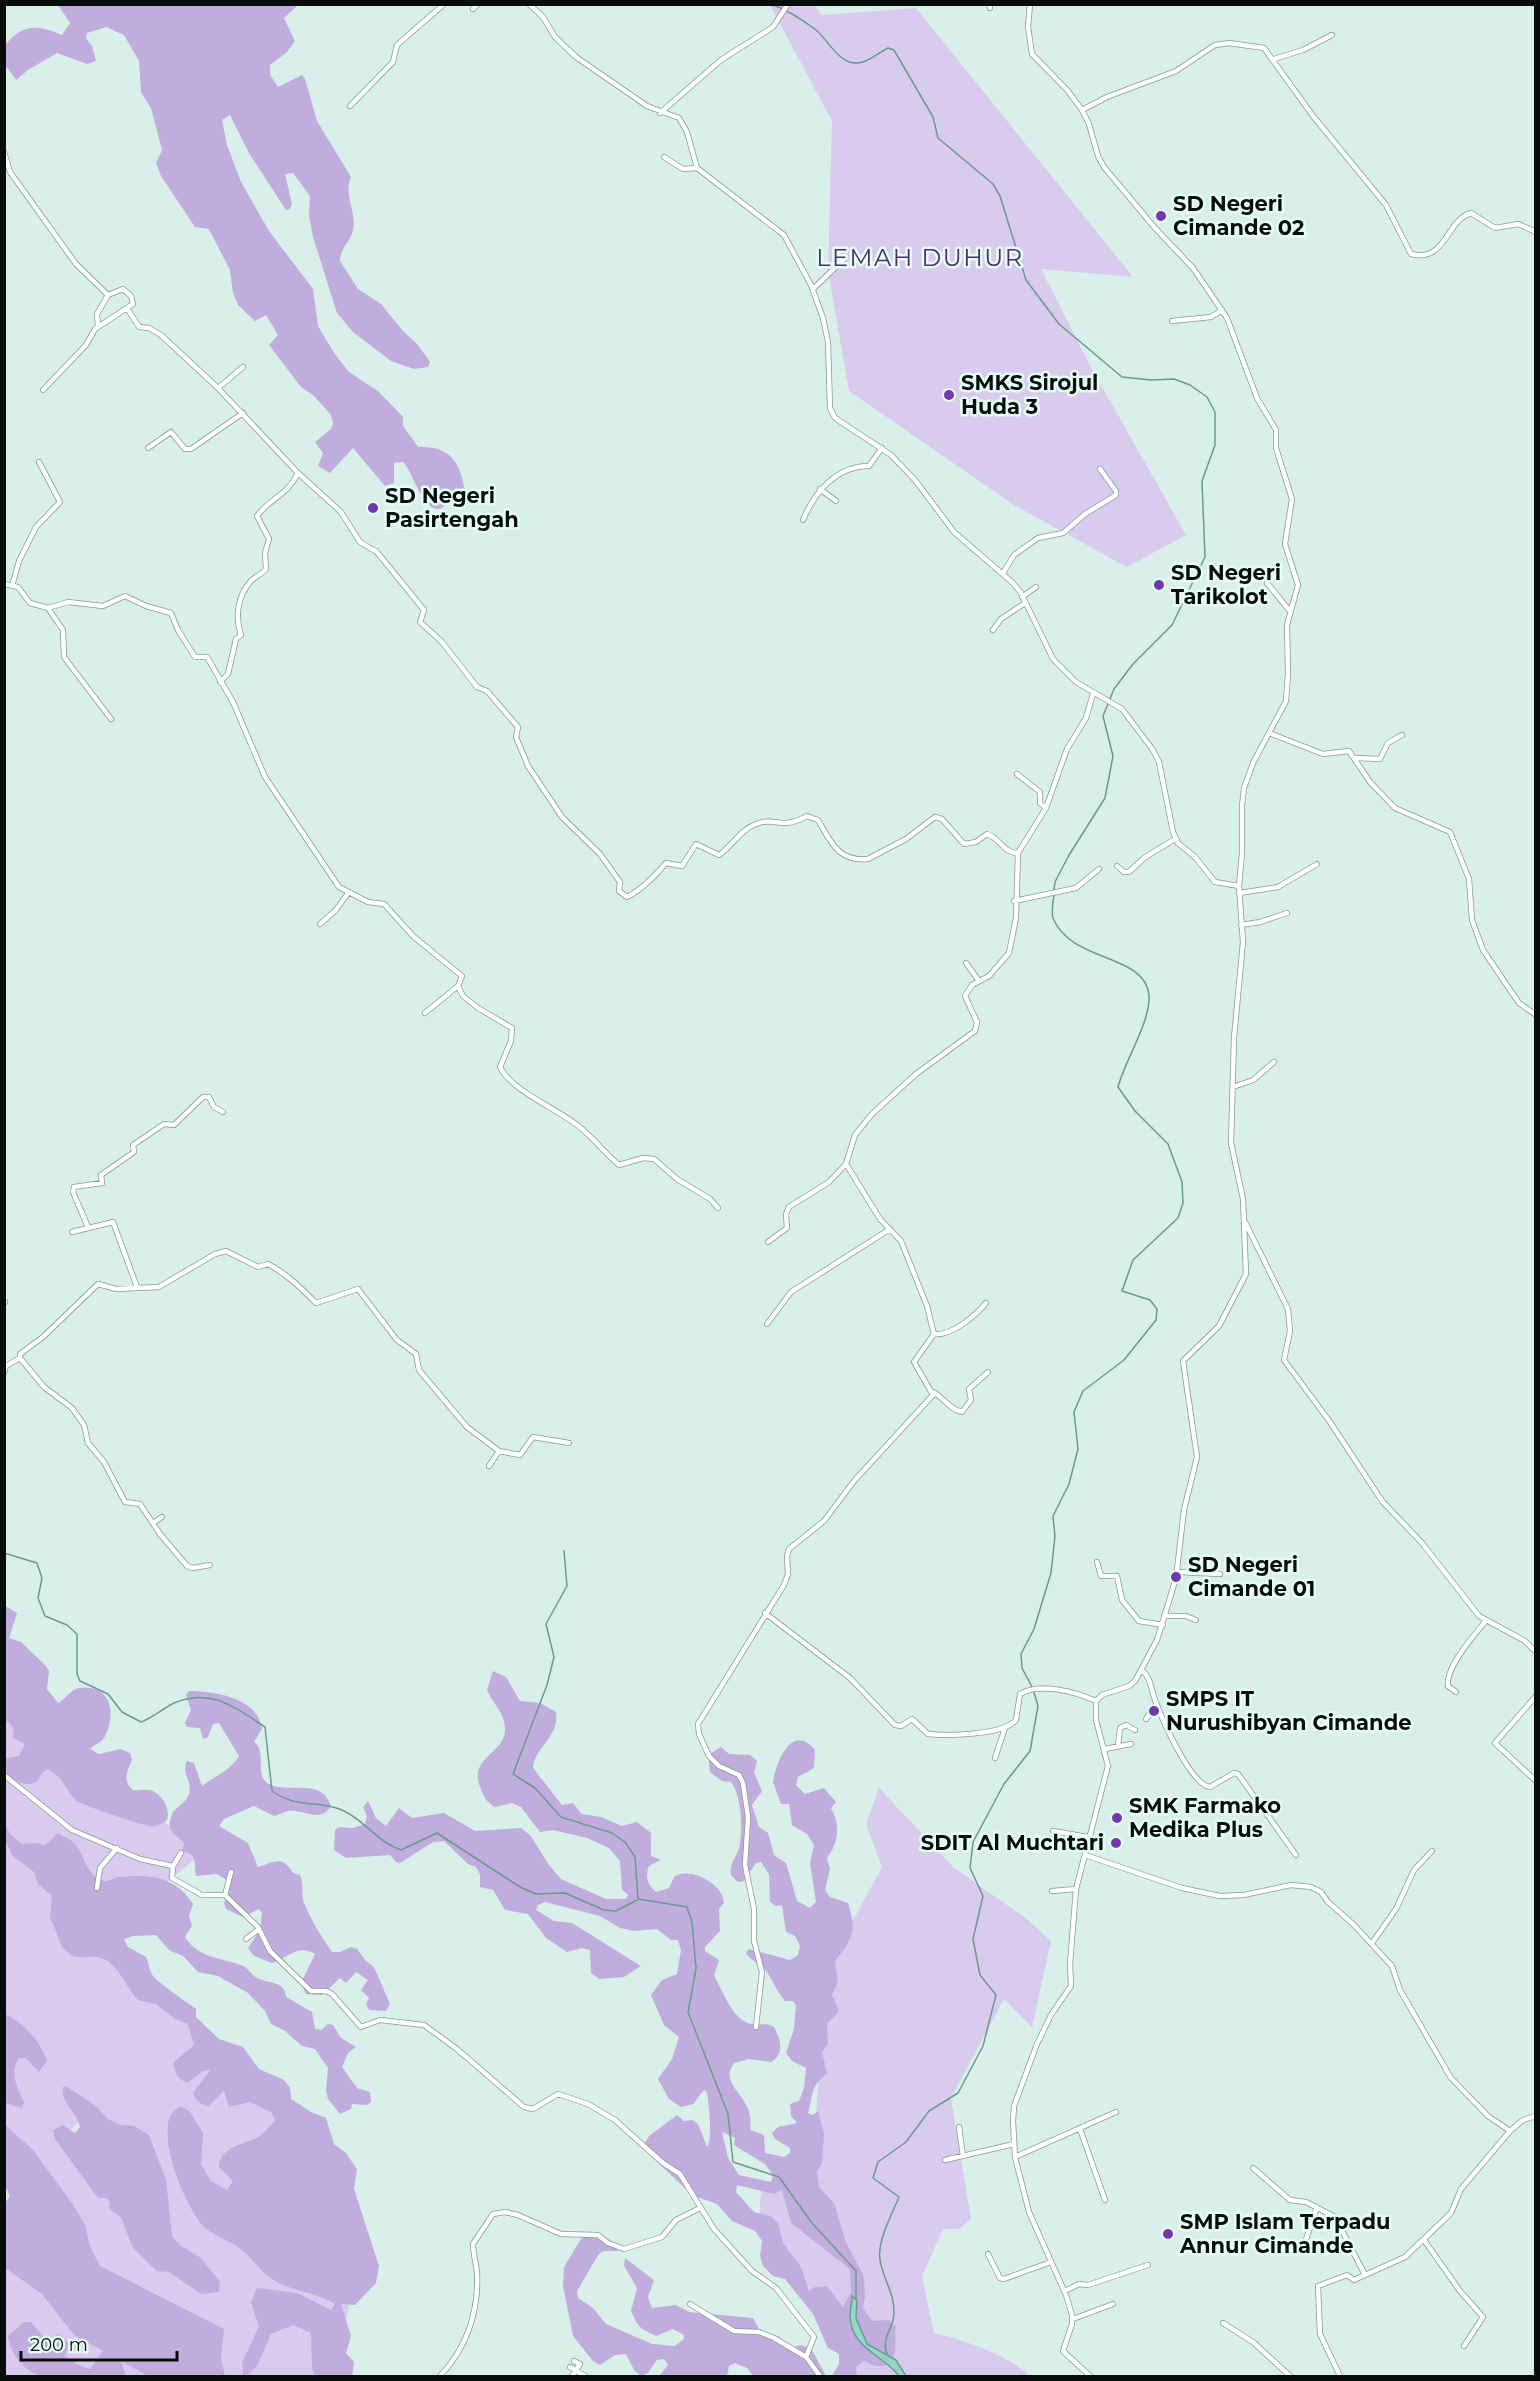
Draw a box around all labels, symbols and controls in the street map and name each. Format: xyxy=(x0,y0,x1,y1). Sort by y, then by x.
place label: SD Negeri Cimande 02 xyxy=(1173,191,1304,240)
marker: SD Negeri Cimande 02 xyxy=(1154,209,1168,223)
district label: LEMAH DUHUR xyxy=(816,243,1024,272)
place label: SMKS Sirojul Huda 3 xyxy=(961,370,1098,419)
marker: SMKS Sirojul Huda 3 xyxy=(942,388,956,402)
place label: SD Negeri Pasirtengah xyxy=(385,483,519,532)
marker: SD Negeri Pasirtengah xyxy=(366,501,380,515)
place label: SD Negeri Tarikolot xyxy=(1171,560,1281,609)
marker: SD Negeri Tarikolot xyxy=(1152,578,1166,592)
place label: SD Negeri Cimande 01 xyxy=(1188,1552,1315,1601)
marker: SD Negeri Cimande 01 xyxy=(1169,1570,1183,1584)
place label: SMPS IT Nurushibyan Cimande xyxy=(1166,1686,1411,1735)
marker: SMPS IT Nurushibyan Cimande xyxy=(1147,1704,1161,1718)
place label: SMK Farmako Medika Plus xyxy=(1129,1793,1281,1842)
marker: SMK Farmako Medika Plus xyxy=(1110,1811,1124,1825)
place label: SDIT Al Muchtari xyxy=(921,1830,1104,1855)
marker: SDIT Al Muchtari xyxy=(1109,1836,1123,1850)
place label: SMP Islam Terpadu Annur Cimande xyxy=(1179,2209,1390,2258)
marker: SMP Islam Terpadu Annur Cimande xyxy=(1161,2227,1175,2241)
scale bar xyxy=(21,2324,177,2362)
text: 200 m xyxy=(30,2334,88,2356)

